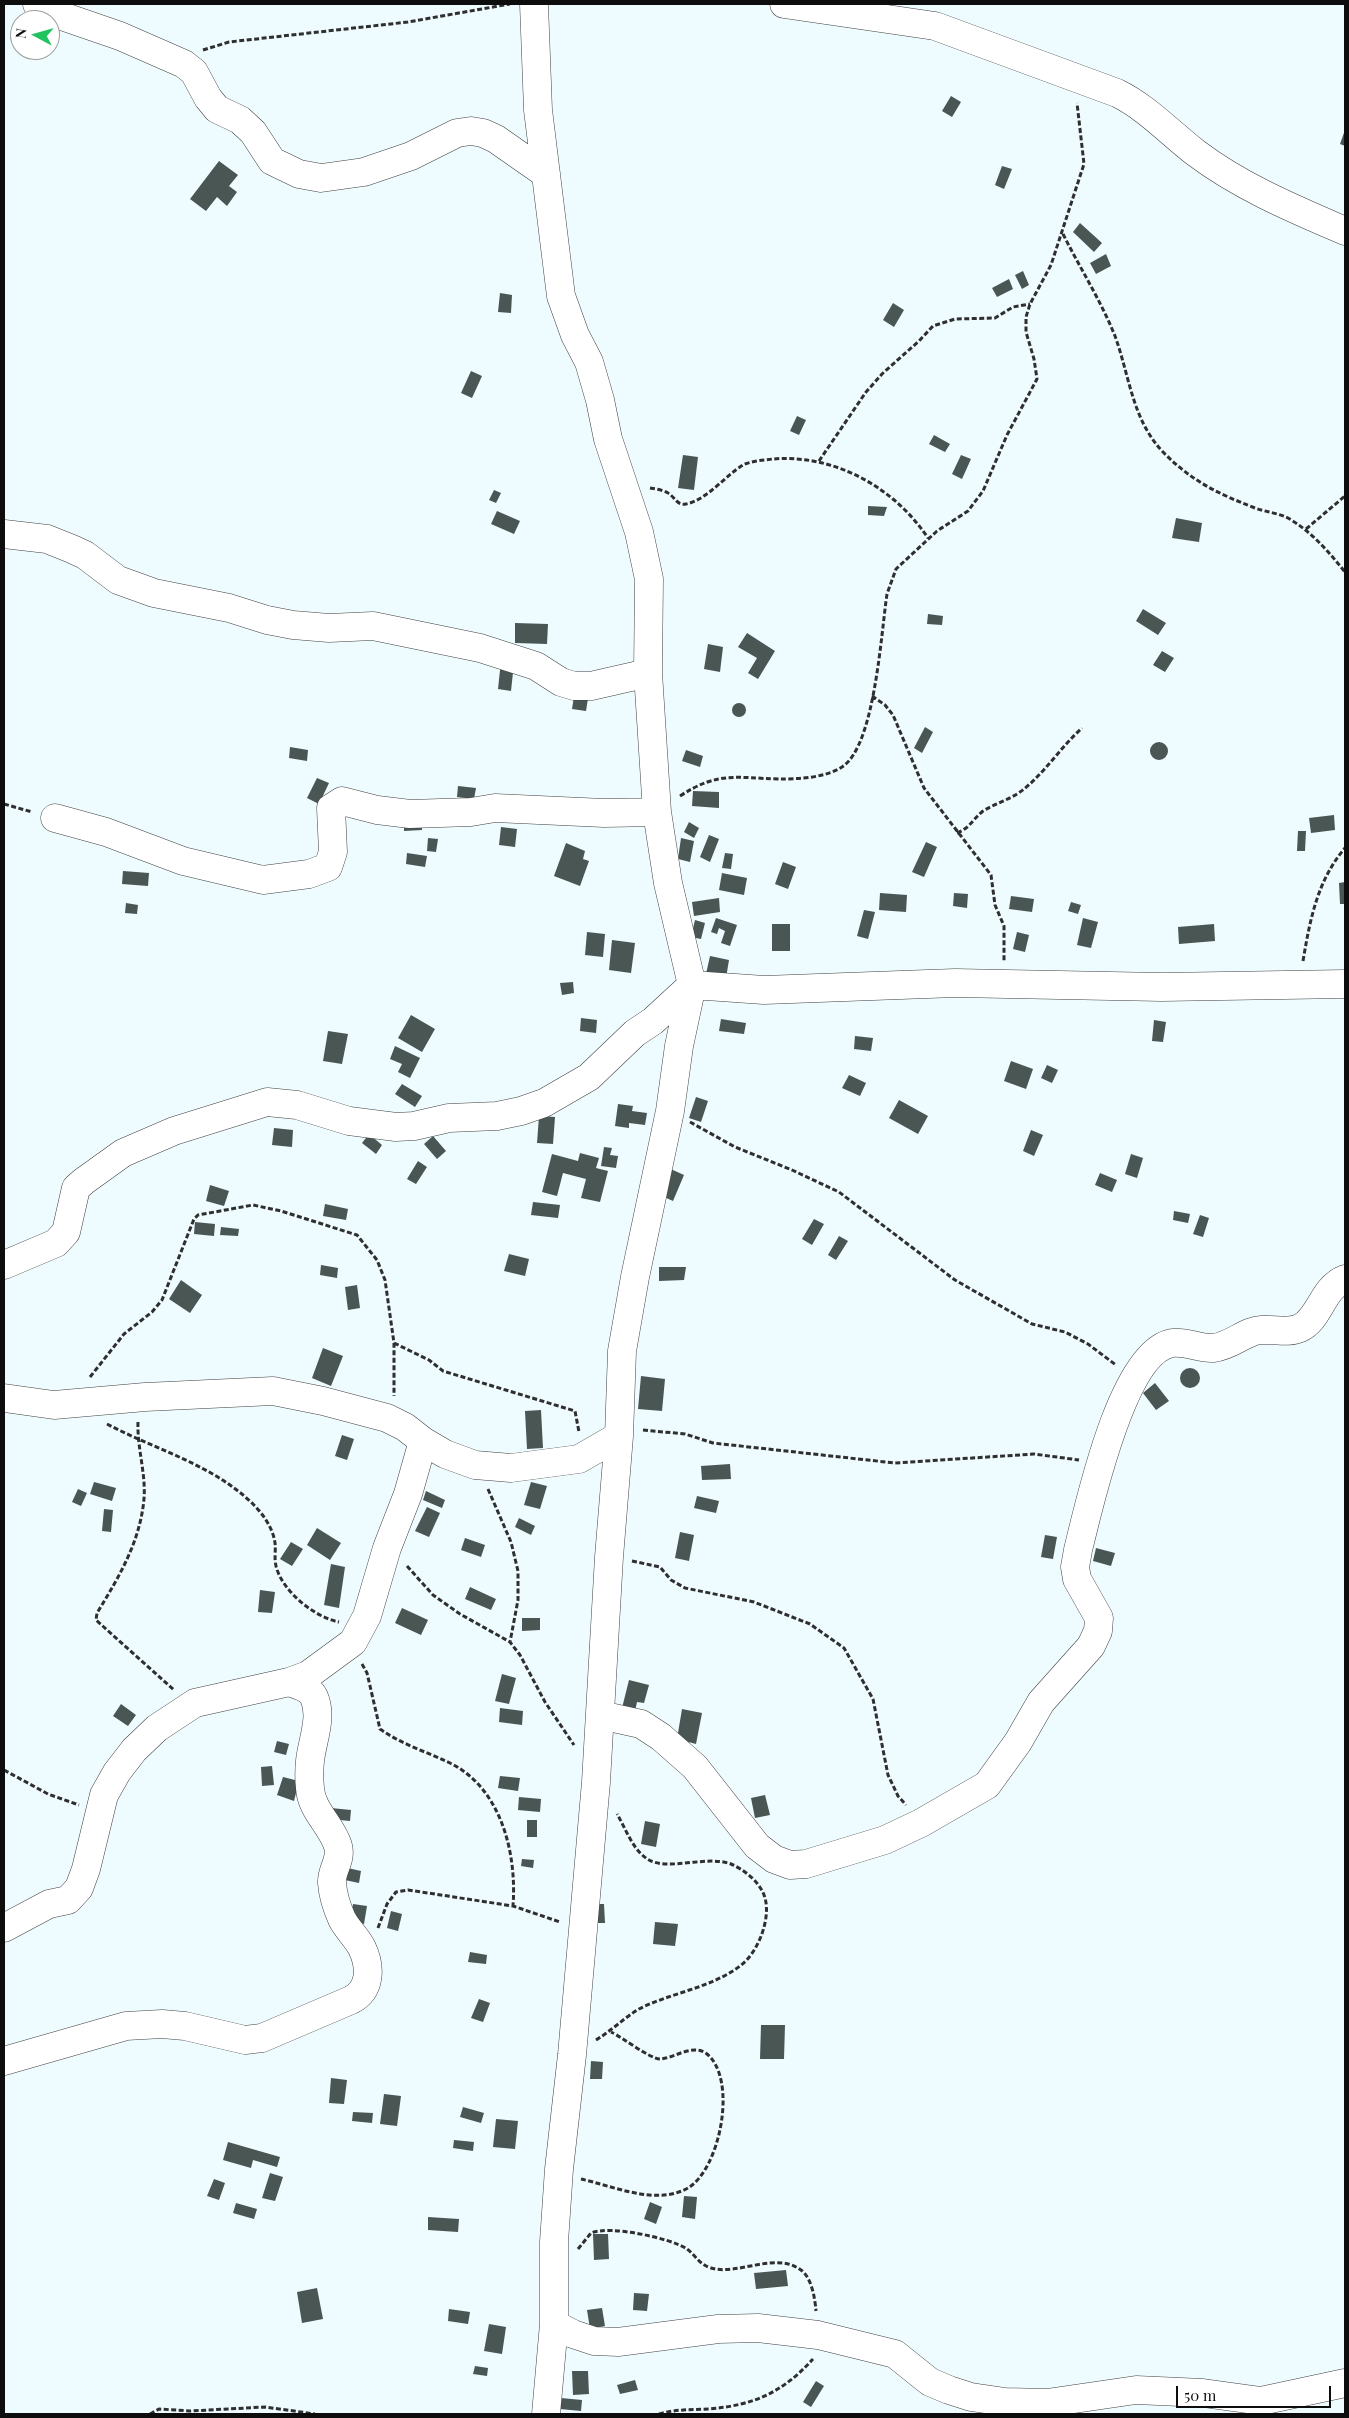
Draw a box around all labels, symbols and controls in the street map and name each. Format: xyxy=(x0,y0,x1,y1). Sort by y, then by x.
north arrow xyxy=(10,10,60,60)
text: N xyxy=(11,27,31,40)
scale bar xyxy=(1179,2376,1334,2408)
text: 50 m xyxy=(1184,2385,1216,2405)

